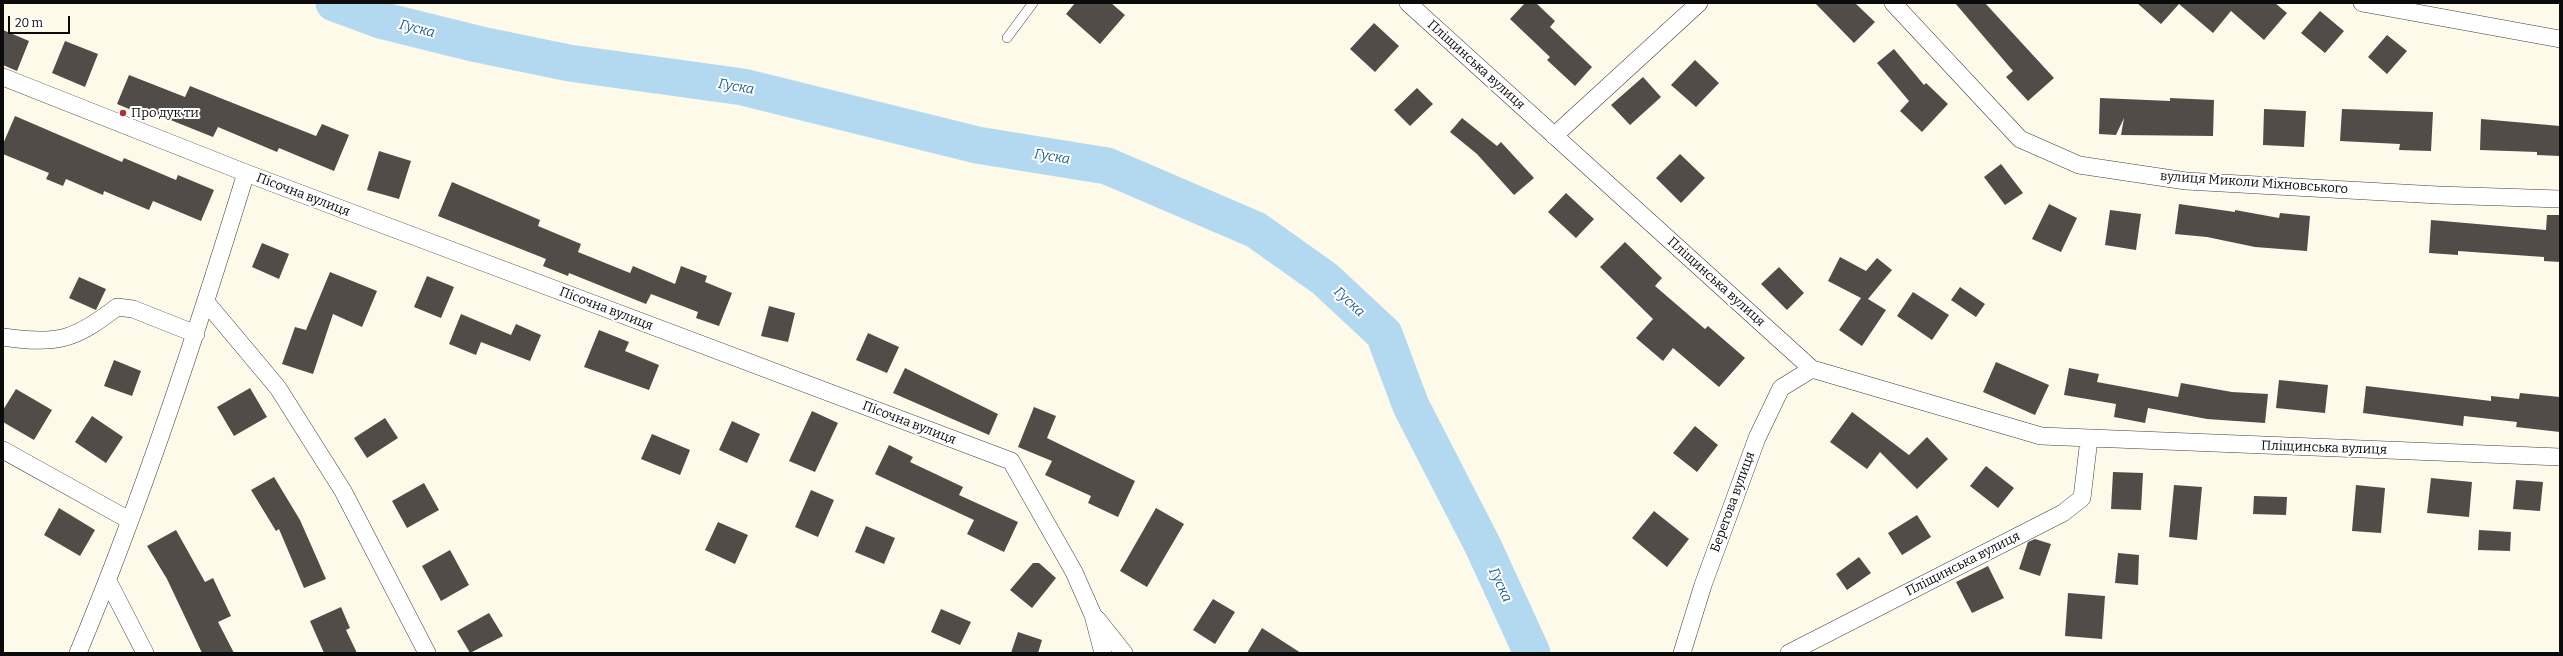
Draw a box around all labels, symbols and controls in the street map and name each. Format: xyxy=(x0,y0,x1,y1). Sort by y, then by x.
scale bar xyxy=(10,8,72,34)
text: 20 m xyxy=(15,16,43,30)
water label: Гуска xyxy=(397,16,437,42)
street label: Пліщинська вулиця xyxy=(1424,17,1528,113)
water label: Гуска xyxy=(717,76,755,98)
place label: Про дук ти xyxy=(131,105,199,121)
marker: Про дук ти xyxy=(118,108,128,118)
water label: Гуска xyxy=(1033,146,1071,168)
street label: вулиця Миколи Міхновського xyxy=(2160,169,2348,197)
street label: Пісочна вулиця xyxy=(254,170,352,220)
street label: Пліщинська вулиця xyxy=(1664,234,1768,330)
water label: Гуска xyxy=(1330,283,1368,321)
street label: Пісочна вулиця xyxy=(557,284,655,334)
street label: Пісочна вулиця xyxy=(860,398,958,448)
street label: Пліщинська вулиця xyxy=(2261,438,2387,458)
street label: Берегова вулиця xyxy=(1708,450,1758,554)
street label: Пліщинська вулиця xyxy=(1903,528,2023,600)
water label: Гуска xyxy=(1485,565,1515,605)

